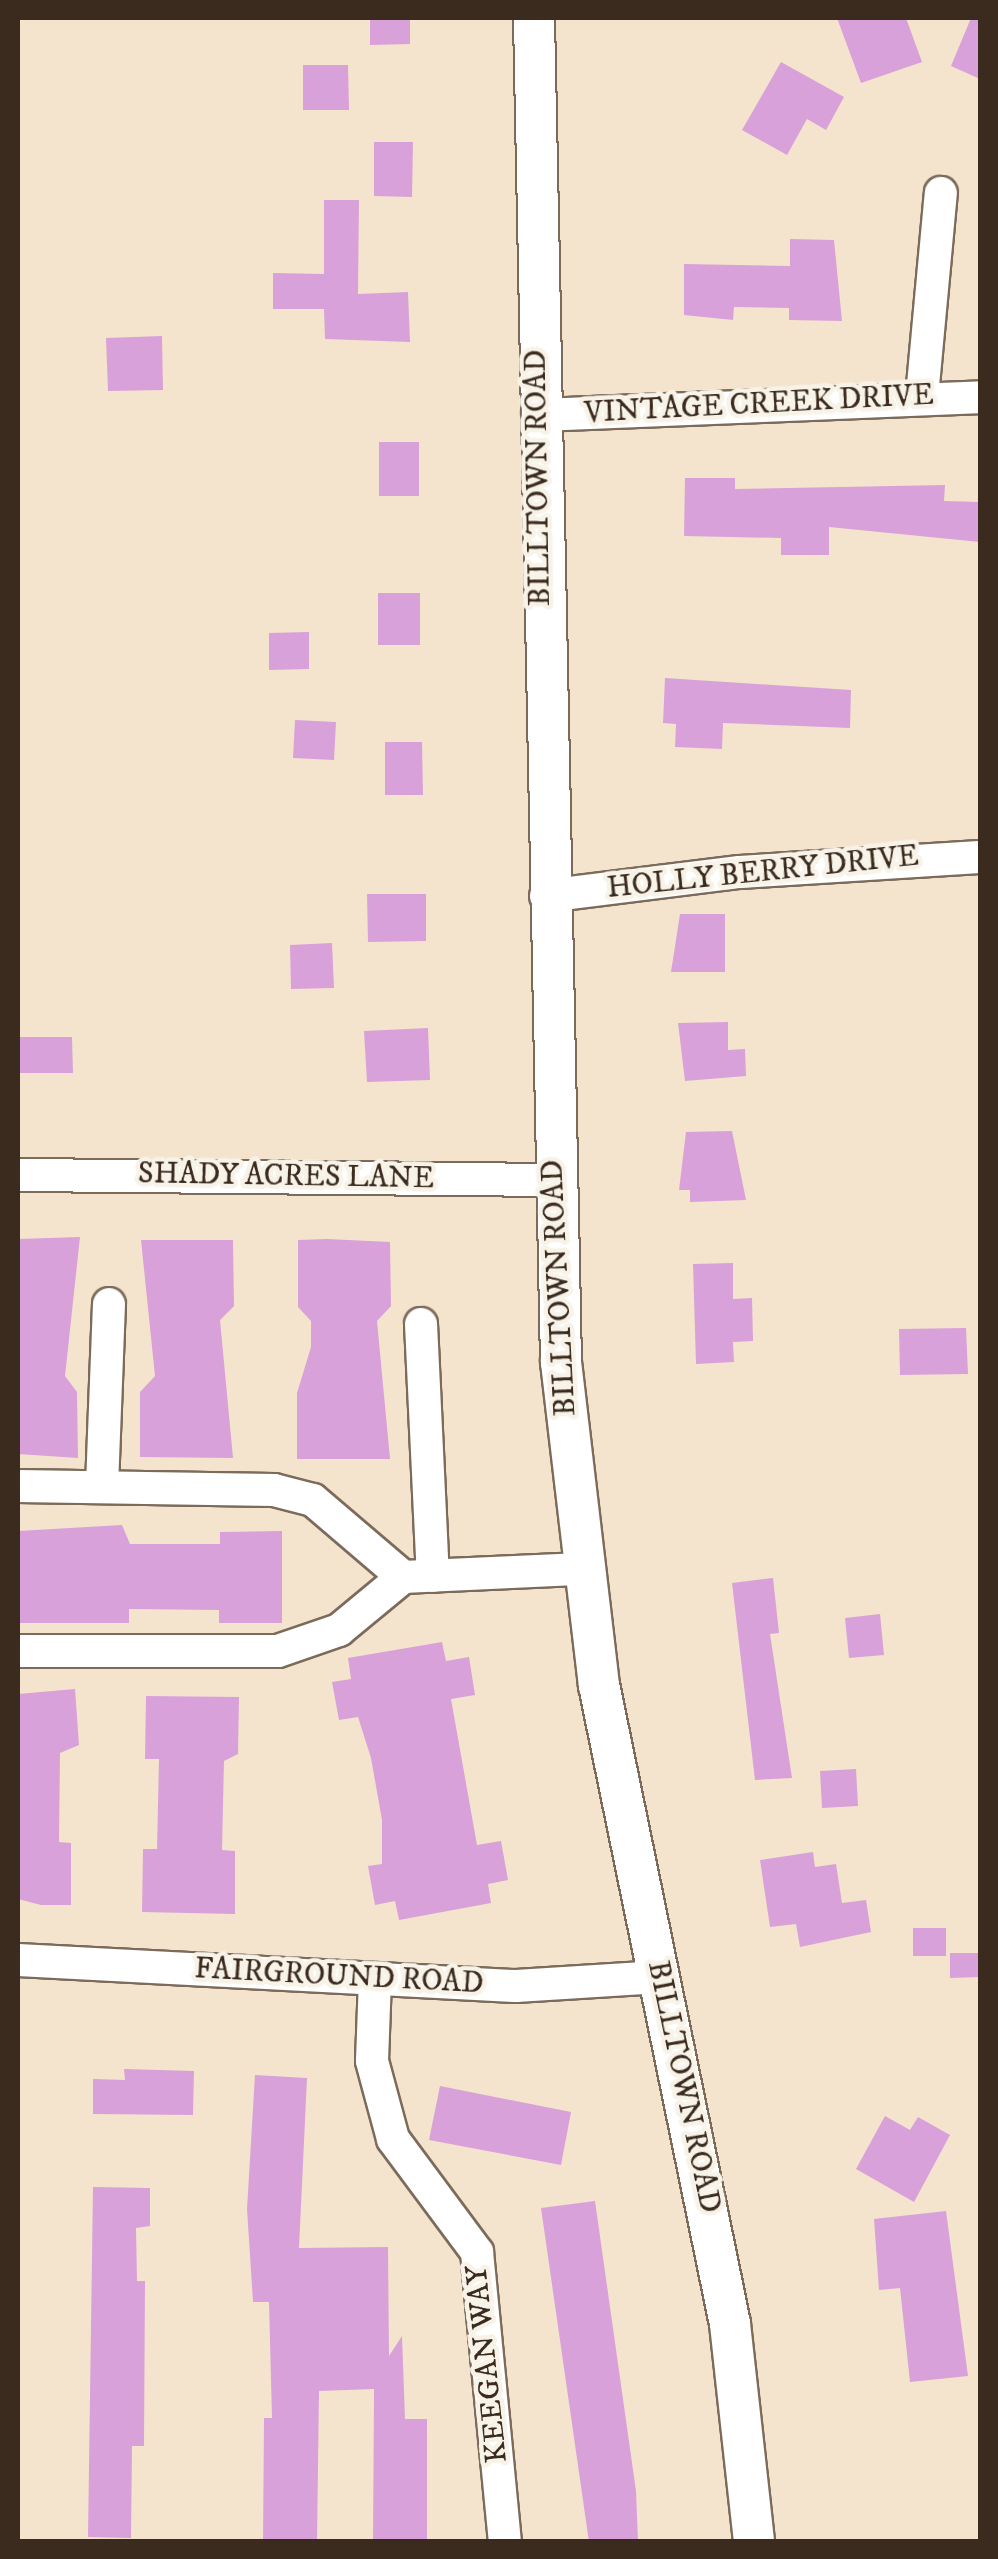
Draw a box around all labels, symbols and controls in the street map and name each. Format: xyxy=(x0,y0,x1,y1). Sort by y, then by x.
street label: BILLTOWN ROAD xyxy=(519,349,559,607)
street label: VINTAGE CREEK DRIVE xyxy=(583,378,935,432)
street label: HOLLY BERRY DRIVE xyxy=(605,839,921,907)
street label: SHADY ACRES LANE xyxy=(138,1156,434,1198)
street label: BILLTOWN ROAD xyxy=(535,1159,585,1417)
street label: FAIRGROUND ROAD xyxy=(194,1951,484,2003)
street label: BILLTOWN ROAD xyxy=(639,1958,727,2216)
street label: KEEGAN WAY xyxy=(460,2263,516,2465)

